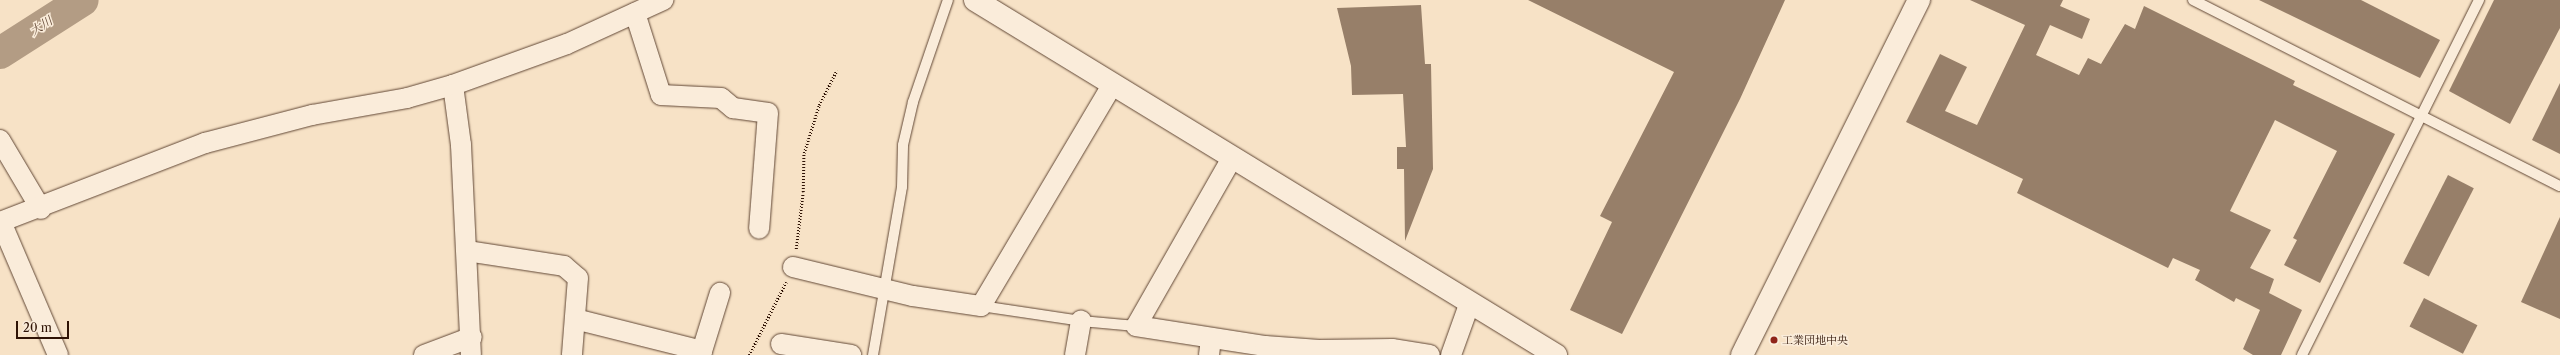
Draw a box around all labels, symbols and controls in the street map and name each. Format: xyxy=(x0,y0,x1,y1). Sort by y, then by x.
water label: 大川 xyxy=(27,13,55,39)
scale bar xyxy=(18,313,71,339)
text: 20 m xyxy=(23,320,52,335)
place label: 工業団地中央 xyxy=(1782,333,1848,347)
marker: 工業団地中央 xyxy=(1769,335,1779,345)

